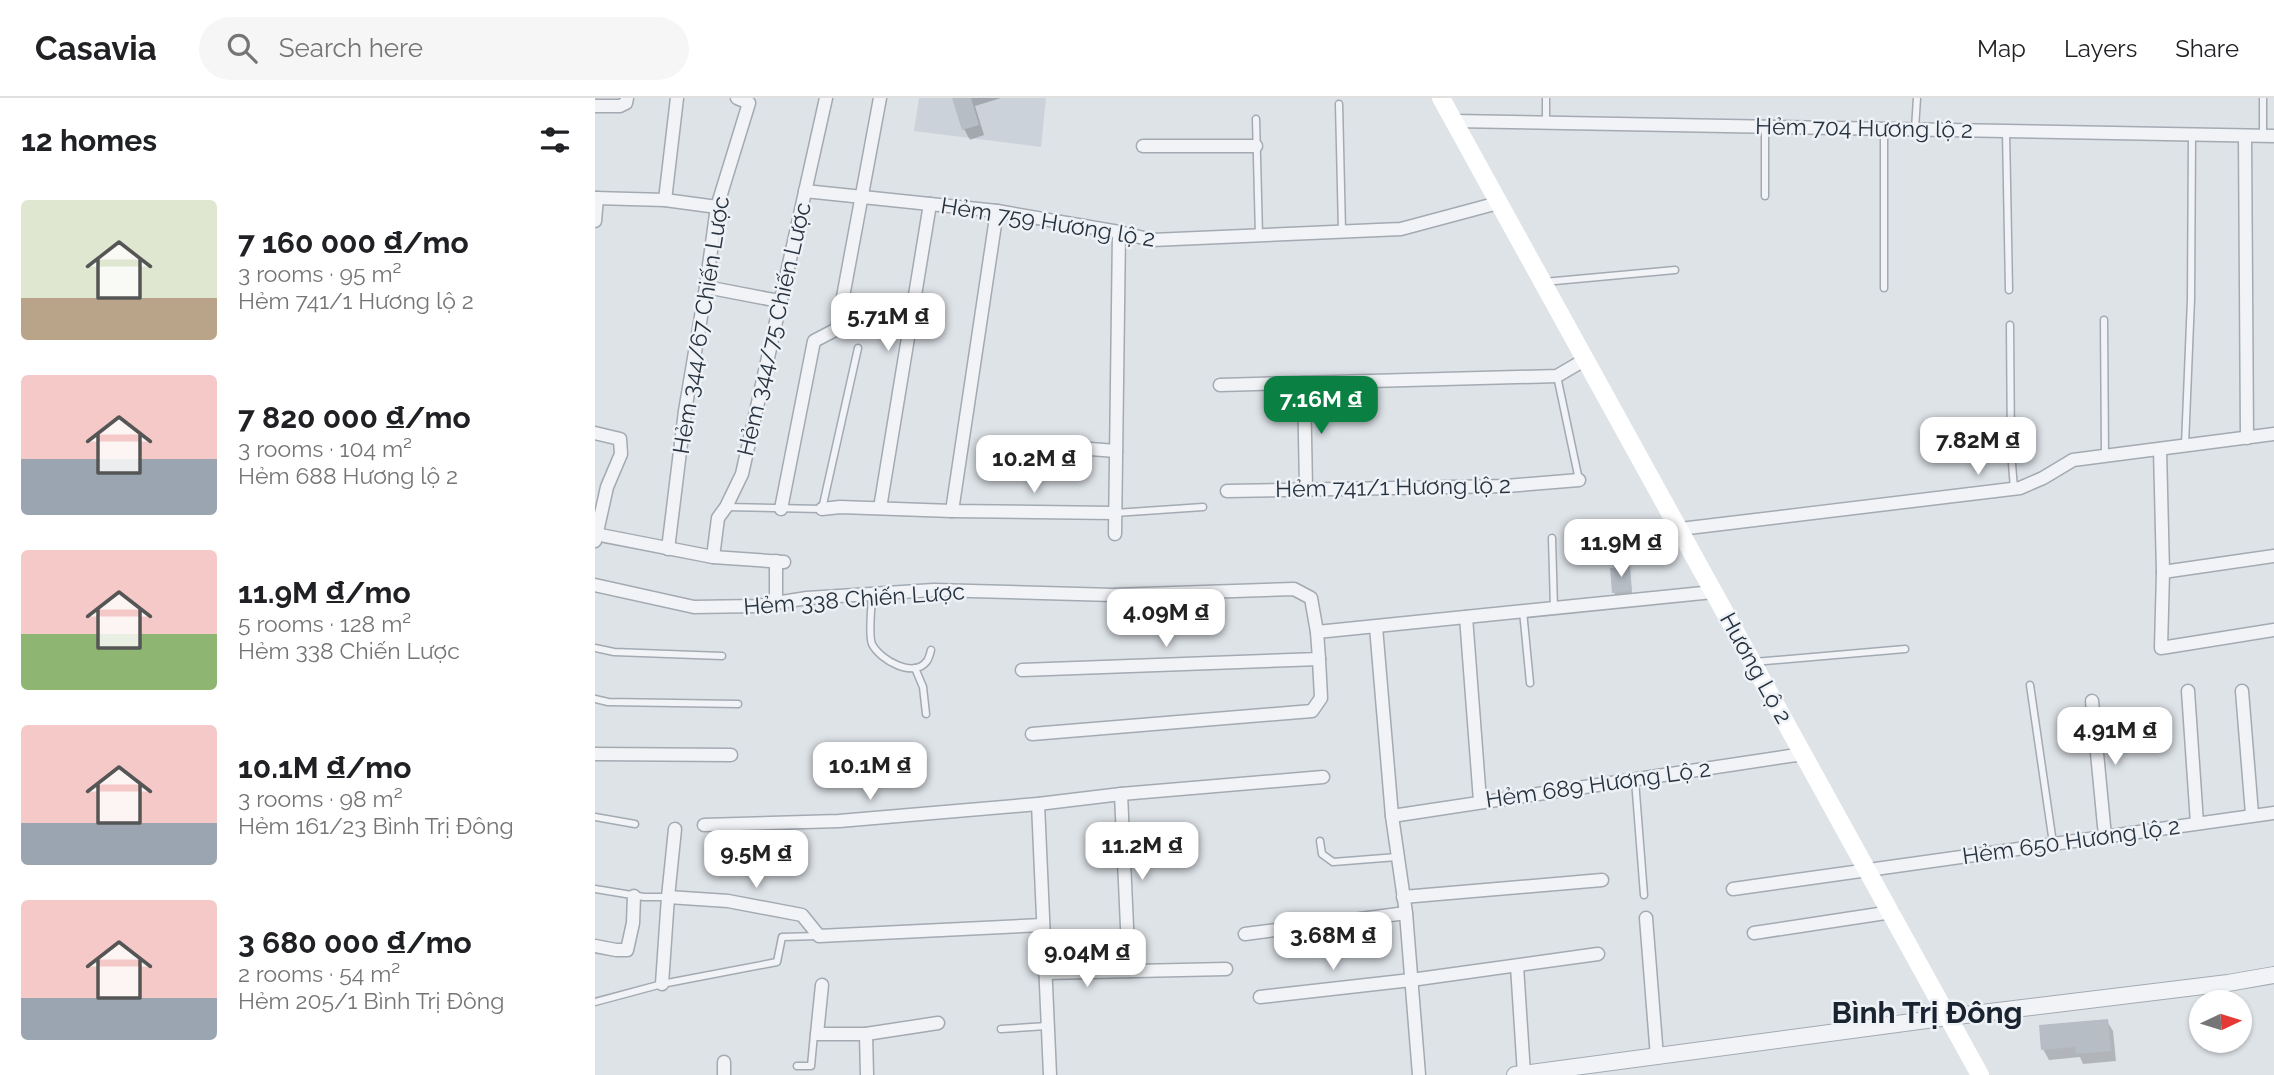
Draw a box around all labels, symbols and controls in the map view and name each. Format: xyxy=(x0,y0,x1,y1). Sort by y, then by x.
search box xyxy=(199,17,689,80)
text: Casavia xyxy=(35,29,157,68)
icon: search xyxy=(223,29,261,67)
text: Search here xyxy=(279,33,423,63)
text: Map xyxy=(1977,34,2026,63)
text: Layers xyxy=(2064,34,2137,63)
text: Share xyxy=(2175,34,2239,63)
street label: Hẻm 704 Hương lộ 2 xyxy=(1755,112,1973,143)
icon: filters xyxy=(536,121,574,159)
text: 12 homes xyxy=(21,123,157,158)
street label: Hẻm 759 Hương lộ 2 xyxy=(939,191,1157,252)
street label: Hẻm 344/67 Chiến Lược xyxy=(667,194,734,456)
street label: Hẻm 344/75 Chiến Lược xyxy=(731,199,816,458)
text: 7 160 000 ₫/mo xyxy=(238,225,469,260)
icon: home xyxy=(77,228,161,312)
text: 3 rooms · 95 m² xyxy=(238,260,401,287)
text: Hẻm 741/1 Hương lộ 2 xyxy=(238,287,474,314)
pin: 5.71M ₫ xyxy=(823,294,953,353)
text: 5.71M ₫ xyxy=(847,302,929,329)
pin: 7.16M ₫ xyxy=(1256,376,1386,436)
text: 7.16M ₫ xyxy=(1280,385,1362,412)
text: 7 820 000 ₫/mo xyxy=(238,400,471,435)
icon: home xyxy=(77,403,161,487)
pin: 7.82M ₫ xyxy=(1913,418,2043,477)
text: 7.82M ₫ xyxy=(1936,426,2020,453)
text: 3 rooms · 104 m² xyxy=(238,435,412,462)
pin: 10.2M ₫ xyxy=(969,436,1099,495)
text: 10.2M ₫ xyxy=(992,444,1076,471)
text: Hẻm 688 Hương lộ 2 xyxy=(238,462,458,489)
street label: Hẻm 741/1 Hương lộ 2 xyxy=(1275,471,1511,502)
pin: 11.9M ₫ xyxy=(1556,519,1686,579)
text: 11.9M ₫ xyxy=(1580,528,1662,555)
text: 11.9M ₫/mo xyxy=(238,575,411,610)
street label: Hẻm 338 Chiến Lược xyxy=(742,577,966,620)
icon: home xyxy=(77,578,161,662)
pin: 4.09M ₫ xyxy=(1101,589,1231,649)
text: 4.09M ₫ xyxy=(1123,598,1209,625)
street label: Hương Lộ 2 xyxy=(1715,608,1798,728)
text: 5 rooms · 128 m² xyxy=(238,610,411,637)
text: Hẻm 338 Chiến Lược xyxy=(238,637,460,664)
pin: 4.91M ₫ xyxy=(2050,708,2180,767)
text: 4.91M ₫ xyxy=(2073,716,2157,743)
pin: 10.1M ₫ xyxy=(805,742,935,802)
text: 10.1M ₫/mo xyxy=(238,750,411,785)
text: 10.1M ₫ xyxy=(829,751,911,778)
icon: home xyxy=(77,753,161,837)
street label: Hẻm 689 Hương Lộ 2 xyxy=(1484,754,1712,813)
text: 3 rooms · 98 m² xyxy=(238,785,403,812)
text: Hẻm 161/23 Bình Trị Đông xyxy=(238,812,514,839)
street label: Hẻm 650 Hương lộ 2 xyxy=(1960,812,2181,869)
pin: 11.2M ₫ xyxy=(1077,822,1207,882)
pin: 9.5M ₫ xyxy=(699,830,813,890)
text: 11.2M ₫ xyxy=(1101,831,1183,858)
text: 9.5M ₫ xyxy=(720,839,792,866)
pin: 3.68M ₫ xyxy=(1268,912,1398,972)
text: 3.68M ₫ xyxy=(1290,921,1376,948)
text: 3 680 000 ₫/mo xyxy=(238,925,472,960)
icon: home xyxy=(77,928,161,1012)
pin: 9.04M ₫ xyxy=(1022,930,1152,989)
text: 9.04M ₫ xyxy=(1044,938,1130,965)
text: 2 rooms · 54 m² xyxy=(238,960,400,987)
text: Hẻm 205/1 Bình Trị Đông xyxy=(238,987,504,1014)
north arrow xyxy=(2189,990,2252,1054)
map controls xyxy=(2189,990,2252,1053)
district label: Bình Trị Đông xyxy=(1831,995,2023,1030)

